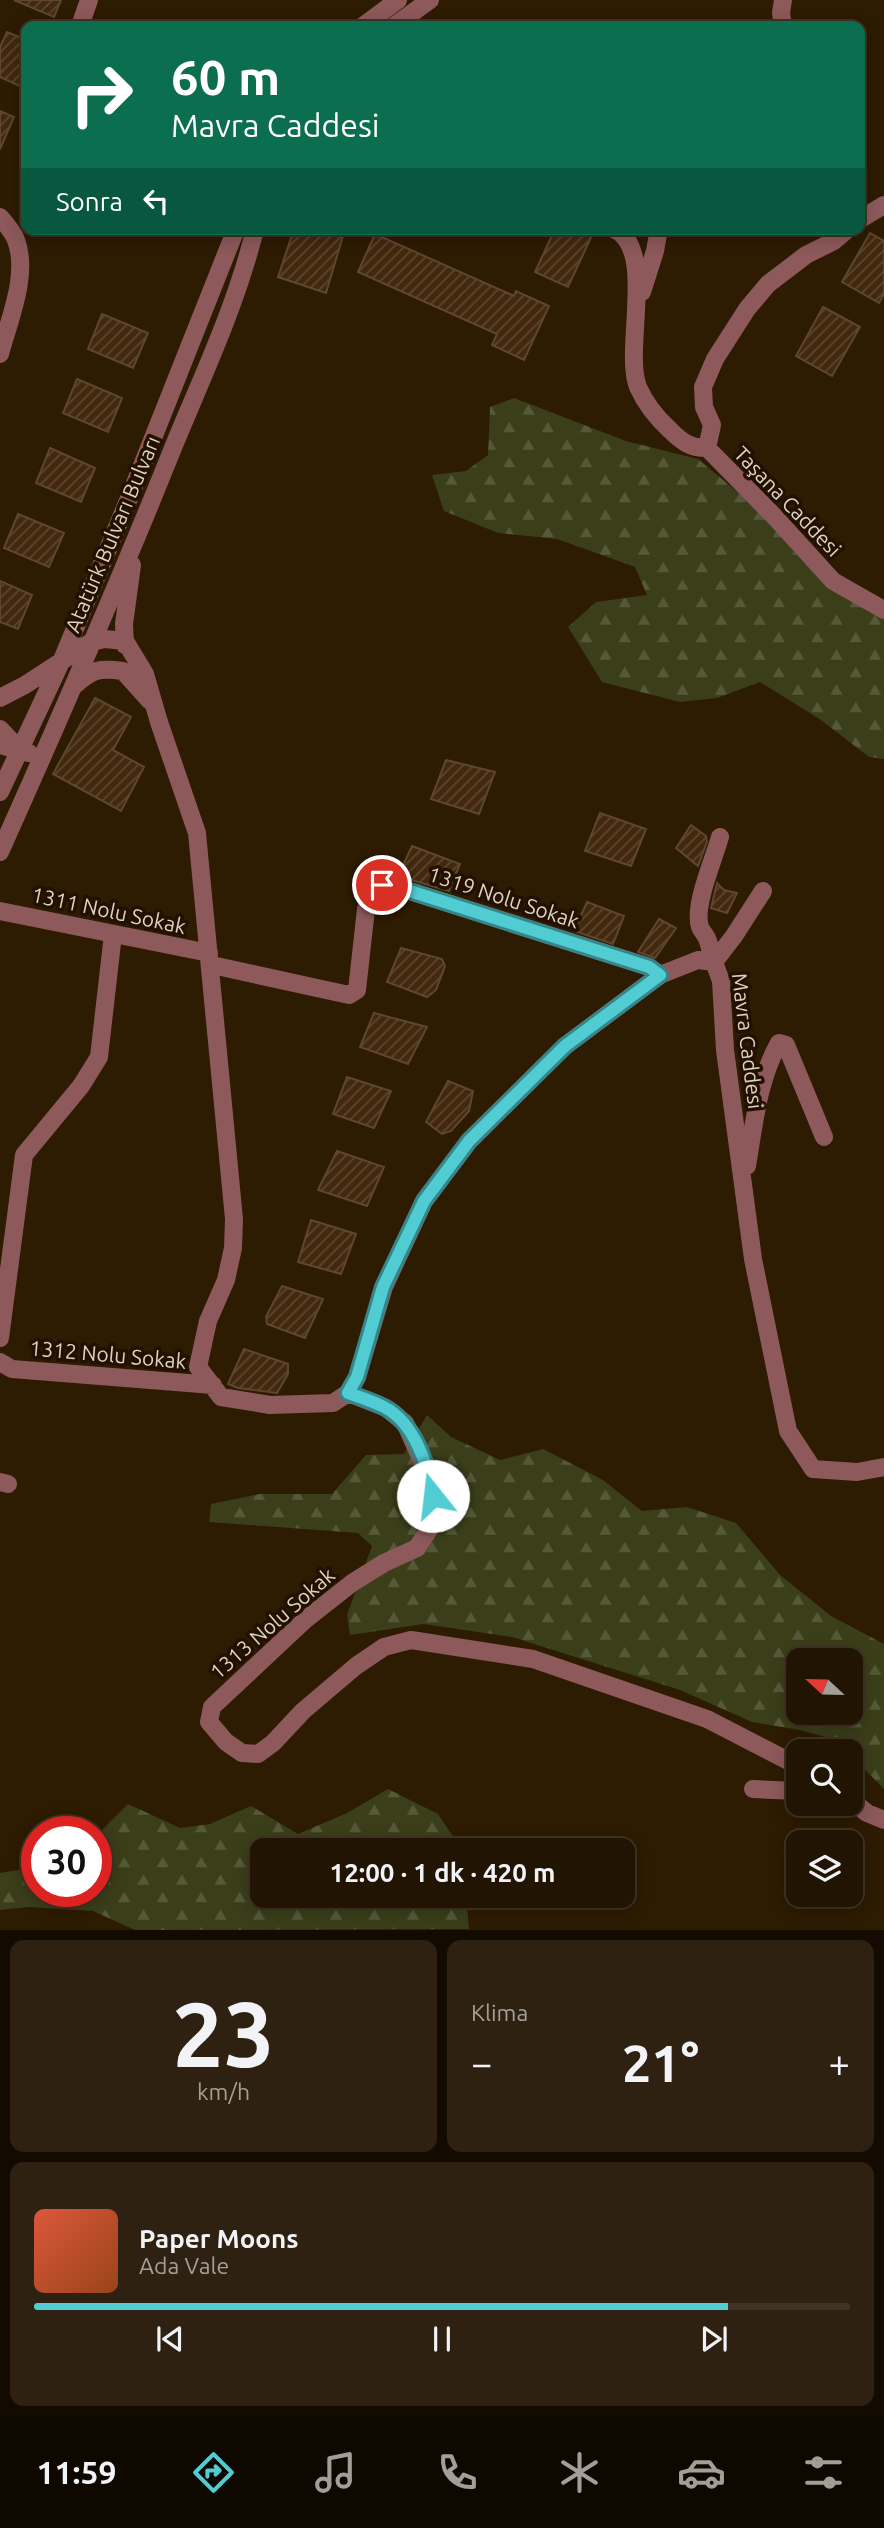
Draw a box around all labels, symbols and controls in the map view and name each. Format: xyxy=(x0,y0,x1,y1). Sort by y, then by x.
icon: right xyxy=(56,49,147,140)
text: 60 m xyxy=(171,49,280,104)
text: Mavra Caddesi xyxy=(171,107,380,143)
icon: left xyxy=(137,182,175,220)
text: Sonra xyxy=(56,187,123,216)
street label: Atatürk Bulvarı Bulvarı xyxy=(60,432,164,636)
street label: Taşana Caddesi xyxy=(730,441,846,561)
pin xyxy=(352,855,412,915)
street label: 1319 Nolu Sokak xyxy=(426,861,583,933)
icon: arrive xyxy=(363,866,401,904)
street label: 1311 Nolu Sokak xyxy=(30,882,189,938)
street label: Mavra Caddesi xyxy=(728,972,768,1110)
street label: 1312 Nolu Sokak xyxy=(29,1335,188,1373)
position arrow xyxy=(396,1459,470,1533)
street label: 1313 Nolu Sokak xyxy=(205,1562,339,1684)
north arrow xyxy=(786,1648,863,1726)
map controls xyxy=(786,1648,863,1907)
button: search xyxy=(786,1739,863,1816)
speed limit sign: 30 xyxy=(21,1816,112,1907)
button: layers xyxy=(786,1830,863,1907)
text: 12:00 · 1 dk · 420 m xyxy=(329,1858,556,1887)
text: 23 xyxy=(172,1982,275,2084)
text: Klima xyxy=(471,2000,528,2025)
text: 21° xyxy=(622,2034,699,2092)
text: − xyxy=(471,2042,492,2084)
text: + xyxy=(829,2042,850,2084)
text: km/h xyxy=(197,2079,250,2104)
text: Paper Moons xyxy=(139,2224,298,2253)
text: Ada Vale xyxy=(139,2253,229,2278)
icon: previous xyxy=(151,2320,189,2358)
icon: pause xyxy=(423,2320,461,2358)
icon: next xyxy=(695,2320,733,2358)
icon: directions xyxy=(189,2448,238,2497)
icon: music xyxy=(311,2448,360,2497)
icon: phone xyxy=(433,2448,482,2497)
icon: climate xyxy=(555,2448,604,2497)
icon: car xyxy=(677,2448,726,2497)
icon: filters xyxy=(799,2448,848,2497)
text: 11:59 xyxy=(36,2454,117,2490)

